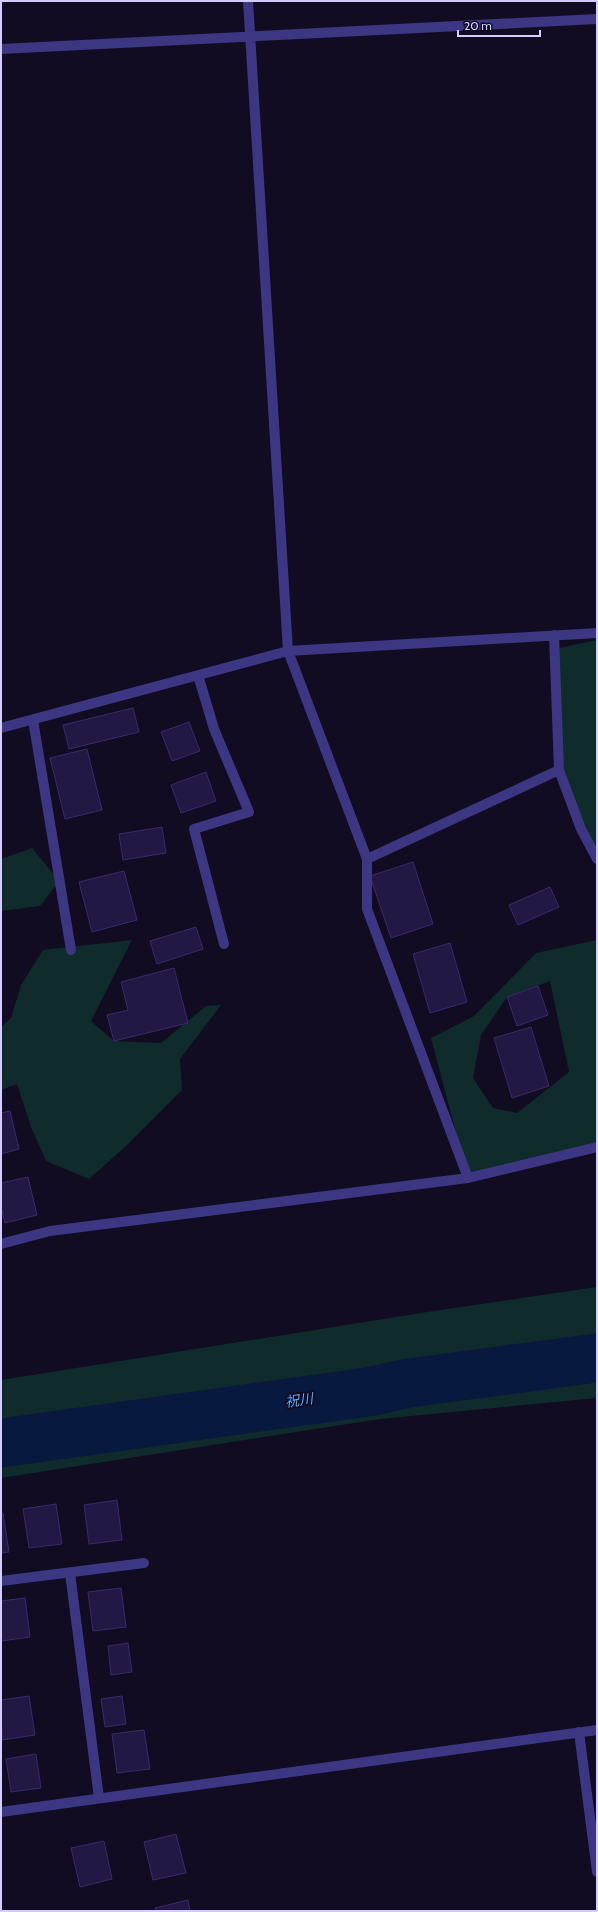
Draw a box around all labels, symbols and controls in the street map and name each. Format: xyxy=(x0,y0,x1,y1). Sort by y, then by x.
scale bar xyxy=(458,12,540,38)
text: 20 m xyxy=(464,18,492,33)
water label: 祝川 xyxy=(284,1389,316,1411)

